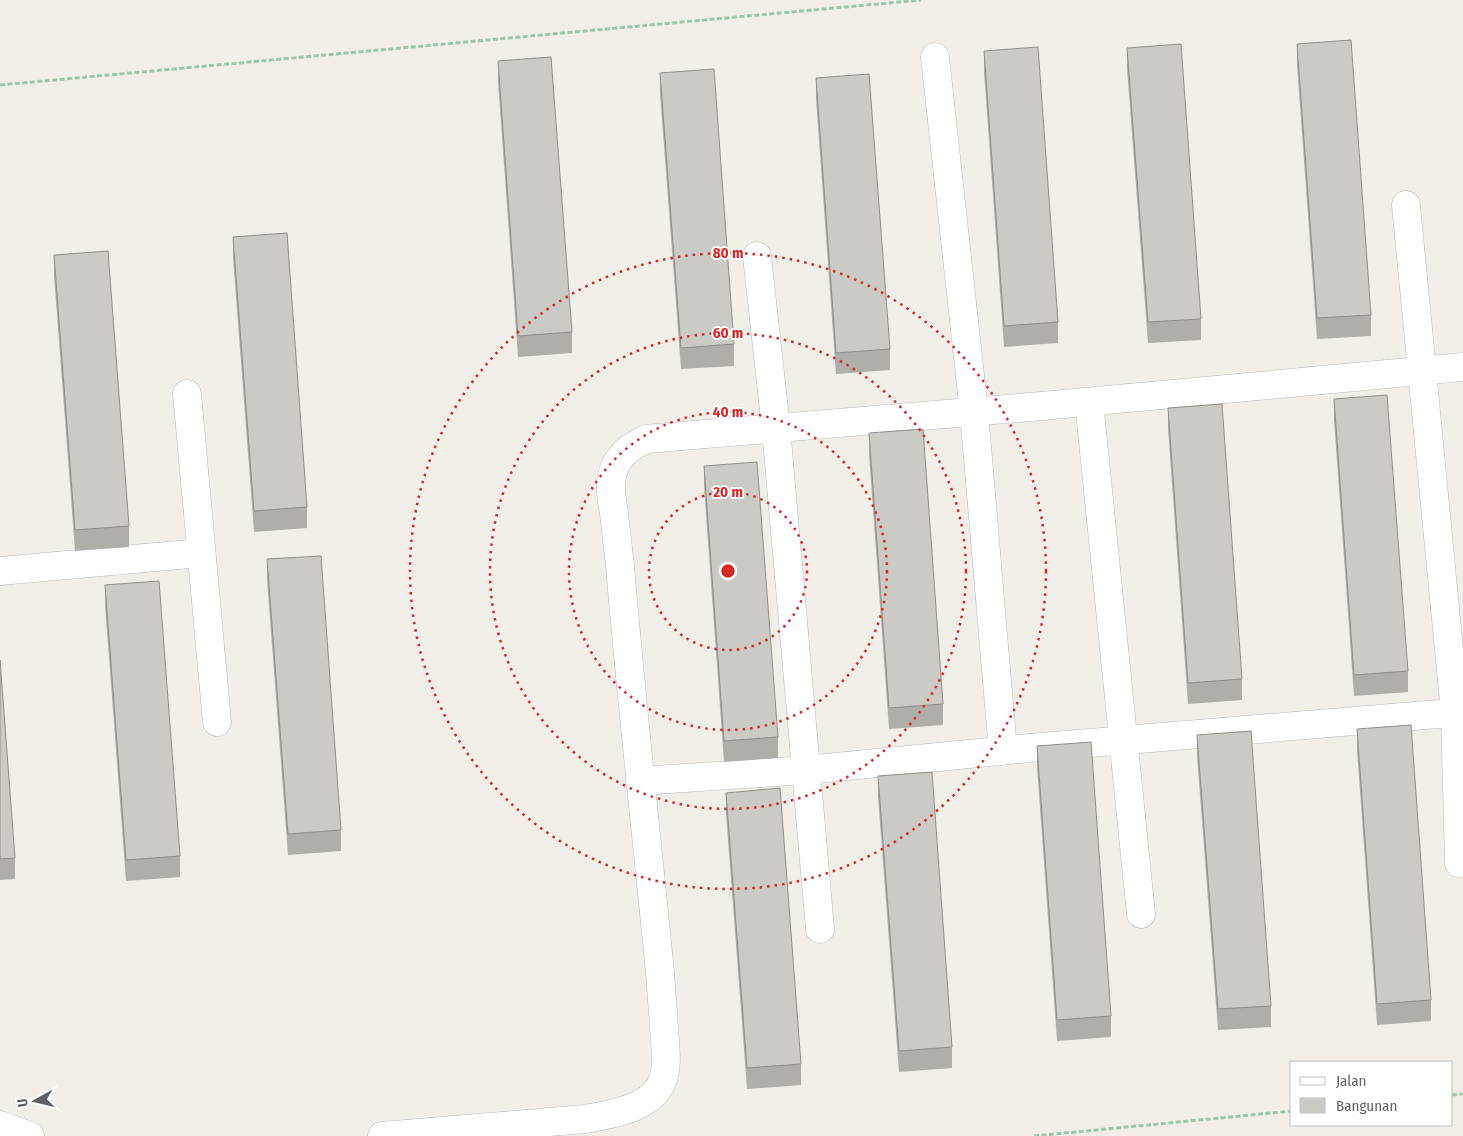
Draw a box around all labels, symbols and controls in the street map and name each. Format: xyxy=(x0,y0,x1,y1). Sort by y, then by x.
text: 80 m xyxy=(713,244,743,262)
text: 60 m xyxy=(713,324,743,342)
text: 40 m xyxy=(713,403,743,421)
text: 20 m xyxy=(712,483,743,501)
centre of rings xyxy=(719,562,737,580)
legend xyxy=(1290,1061,1453,1126)
text: Jalan xyxy=(1336,1072,1366,1090)
north arrow xyxy=(10,1076,60,1126)
text: U xyxy=(14,1097,32,1108)
text: Bangunan xyxy=(1336,1097,1397,1115)

